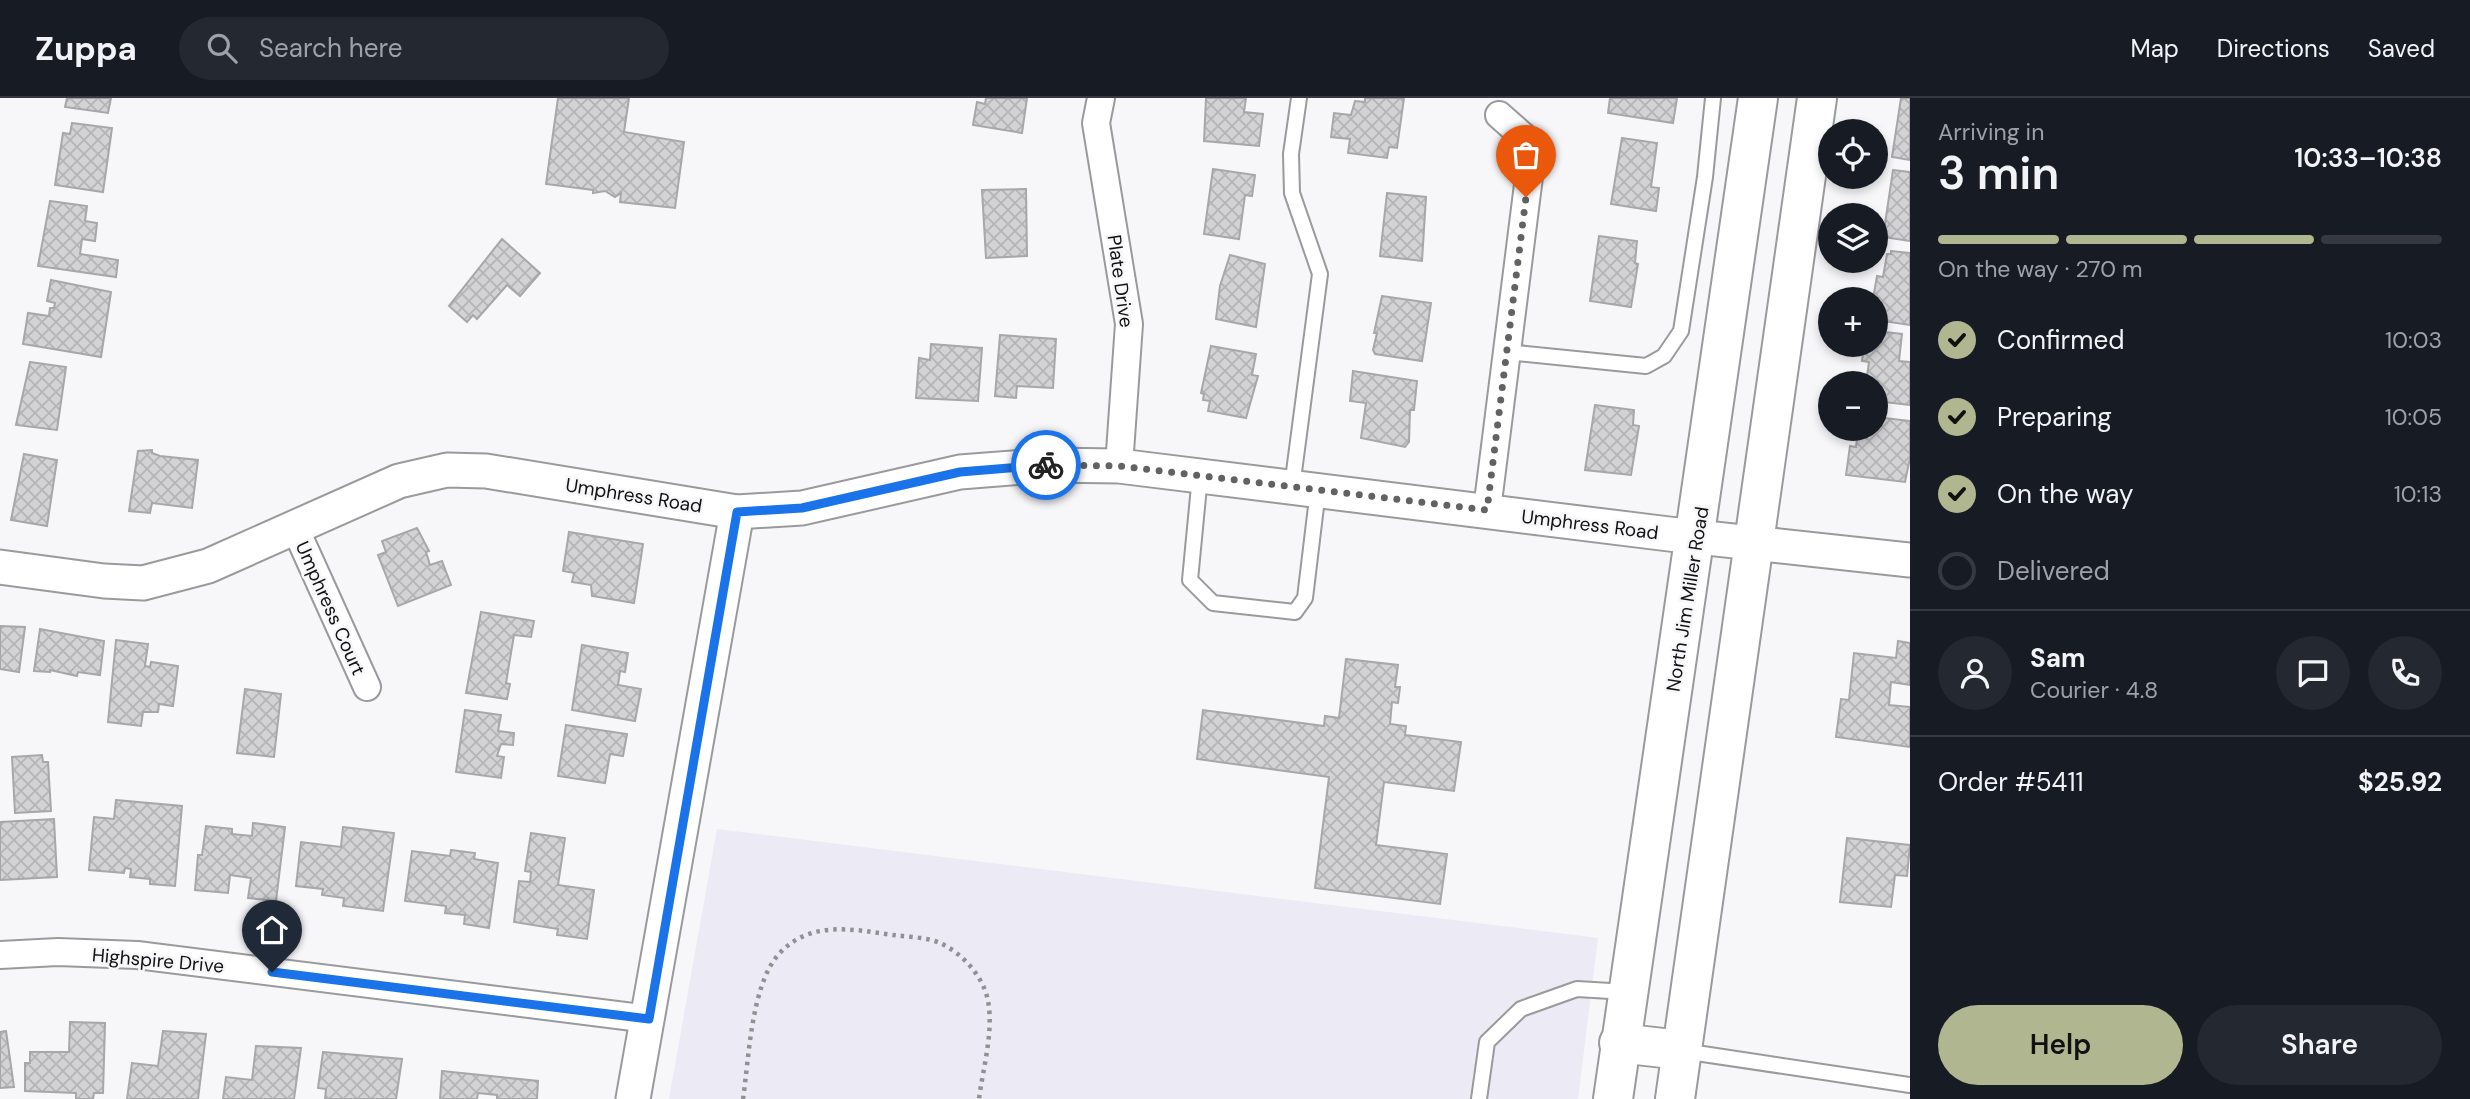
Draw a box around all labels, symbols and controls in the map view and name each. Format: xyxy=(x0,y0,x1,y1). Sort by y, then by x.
search box xyxy=(179,17,669,80)
text: Zuppa xyxy=(35,27,137,70)
icon: search xyxy=(203,29,241,67)
text: Search here xyxy=(259,31,402,65)
text: Map xyxy=(2131,33,2179,64)
text: Directions xyxy=(2217,33,2330,64)
text: Saved xyxy=(2368,33,2435,64)
text: Arriving in xyxy=(1938,117,2044,147)
map controls xyxy=(1818,119,1888,441)
button: locate xyxy=(1818,119,1888,189)
pin xyxy=(1496,125,1556,197)
icon: bag xyxy=(1507,136,1545,174)
text: 10:33–10:38 xyxy=(2294,141,2442,175)
text: 3 min xyxy=(1938,143,2059,203)
button: layers xyxy=(1818,203,1888,273)
street label: Plate Drive xyxy=(1102,233,1139,329)
text: On the way · 270 m xyxy=(1938,254,2143,284)
button: + xyxy=(1818,287,1888,357)
icon: check xyxy=(1938,321,1976,359)
text: Confirmed xyxy=(1997,323,2124,357)
text: 10:03 xyxy=(2385,325,2442,355)
button: − xyxy=(1818,371,1888,441)
icon: check xyxy=(1938,398,1976,436)
text: Preparing xyxy=(1997,400,2112,434)
text: 10:05 xyxy=(2385,402,2442,432)
courier xyxy=(1011,430,1081,500)
icon: bike xyxy=(1027,446,1065,484)
street label: Umphress Road xyxy=(564,472,704,519)
icon: check xyxy=(1938,475,1976,513)
text: On the way xyxy=(1997,477,2133,511)
text: 10:13 xyxy=(2394,479,2442,509)
street label: Umphress Road xyxy=(1520,504,1660,545)
street label: North Jim Miller Road xyxy=(1661,505,1714,693)
street label: Umphress Court xyxy=(290,537,371,679)
text: Delivered xyxy=(1997,554,2110,588)
button: person xyxy=(1938,636,2012,710)
button: chat xyxy=(2276,636,2350,710)
button: phone xyxy=(2368,636,2442,710)
text: Sam xyxy=(2030,641,2085,675)
text: Courier · 4.8 xyxy=(2030,675,2158,705)
text: Order #5411 xyxy=(1938,765,2084,799)
text: $25.92 xyxy=(2358,765,2442,799)
pin xyxy=(242,900,302,972)
icon: home xyxy=(253,911,291,949)
street label: Highspire Drive xyxy=(91,942,225,979)
button: Help xyxy=(1938,1005,2183,1085)
button: Share xyxy=(2197,1005,2442,1085)

